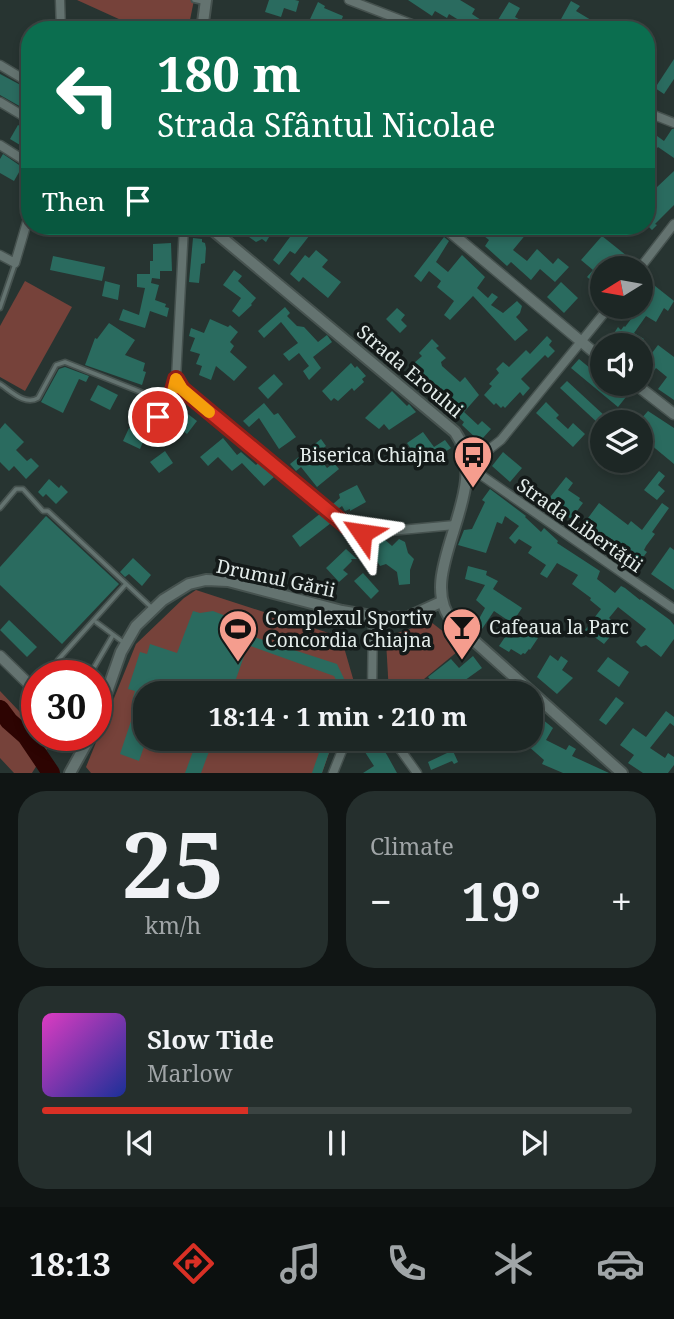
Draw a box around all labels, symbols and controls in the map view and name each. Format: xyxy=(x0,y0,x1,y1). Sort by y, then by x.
text: 180 m xyxy=(157,40,301,106)
icon: left xyxy=(42,49,133,140)
text: Strada Sfântul Nicolae xyxy=(157,103,496,146)
icon: arrive xyxy=(119,182,157,220)
text: Then xyxy=(42,183,105,219)
north arrow xyxy=(590,256,653,318)
map controls xyxy=(590,256,653,473)
street label: Strada Eroului xyxy=(351,319,469,423)
button: sound xyxy=(590,333,653,396)
pin xyxy=(128,387,188,447)
icon: arrive xyxy=(139,398,177,436)
button: layers xyxy=(590,410,653,473)
bus stop icon: Biserica Chiajna xyxy=(452,434,494,489)
place label: Biserica Chiajna xyxy=(300,442,446,468)
street label: Strada Libertății xyxy=(512,472,648,578)
position arrow xyxy=(325,496,399,570)
street label: Drumul Gării xyxy=(214,553,338,603)
place label: Complexul Sportiv Concordia Chiajna xyxy=(265,605,433,653)
bar icon: Cafeaua la Parc xyxy=(441,606,483,661)
sports icon: Complexul Sportiv Concordia Chiajna xyxy=(217,608,259,663)
place label: Cafeaua la Parc xyxy=(489,614,629,640)
speed limit sign: 30 xyxy=(21,660,112,751)
text: 18:14 · 1 min · 210 m xyxy=(208,698,468,734)
text: 25 xyxy=(122,801,224,925)
text: Climate xyxy=(370,830,454,862)
text: 19° xyxy=(462,865,541,936)
text: − xyxy=(370,875,392,927)
text: + xyxy=(611,875,632,927)
text: km/h xyxy=(145,909,201,941)
text: Slow Tide xyxy=(147,1021,274,1057)
text: Marlow xyxy=(147,1057,233,1089)
icon: previous xyxy=(121,1124,159,1162)
icon: pause xyxy=(318,1124,356,1162)
icon: next xyxy=(515,1124,553,1162)
icon: directions xyxy=(169,1239,218,1288)
icon: music xyxy=(276,1239,325,1288)
icon: phone xyxy=(382,1239,431,1288)
icon: climate xyxy=(489,1239,538,1288)
icon: car xyxy=(596,1239,645,1288)
text: 18:13 xyxy=(29,1242,111,1285)

